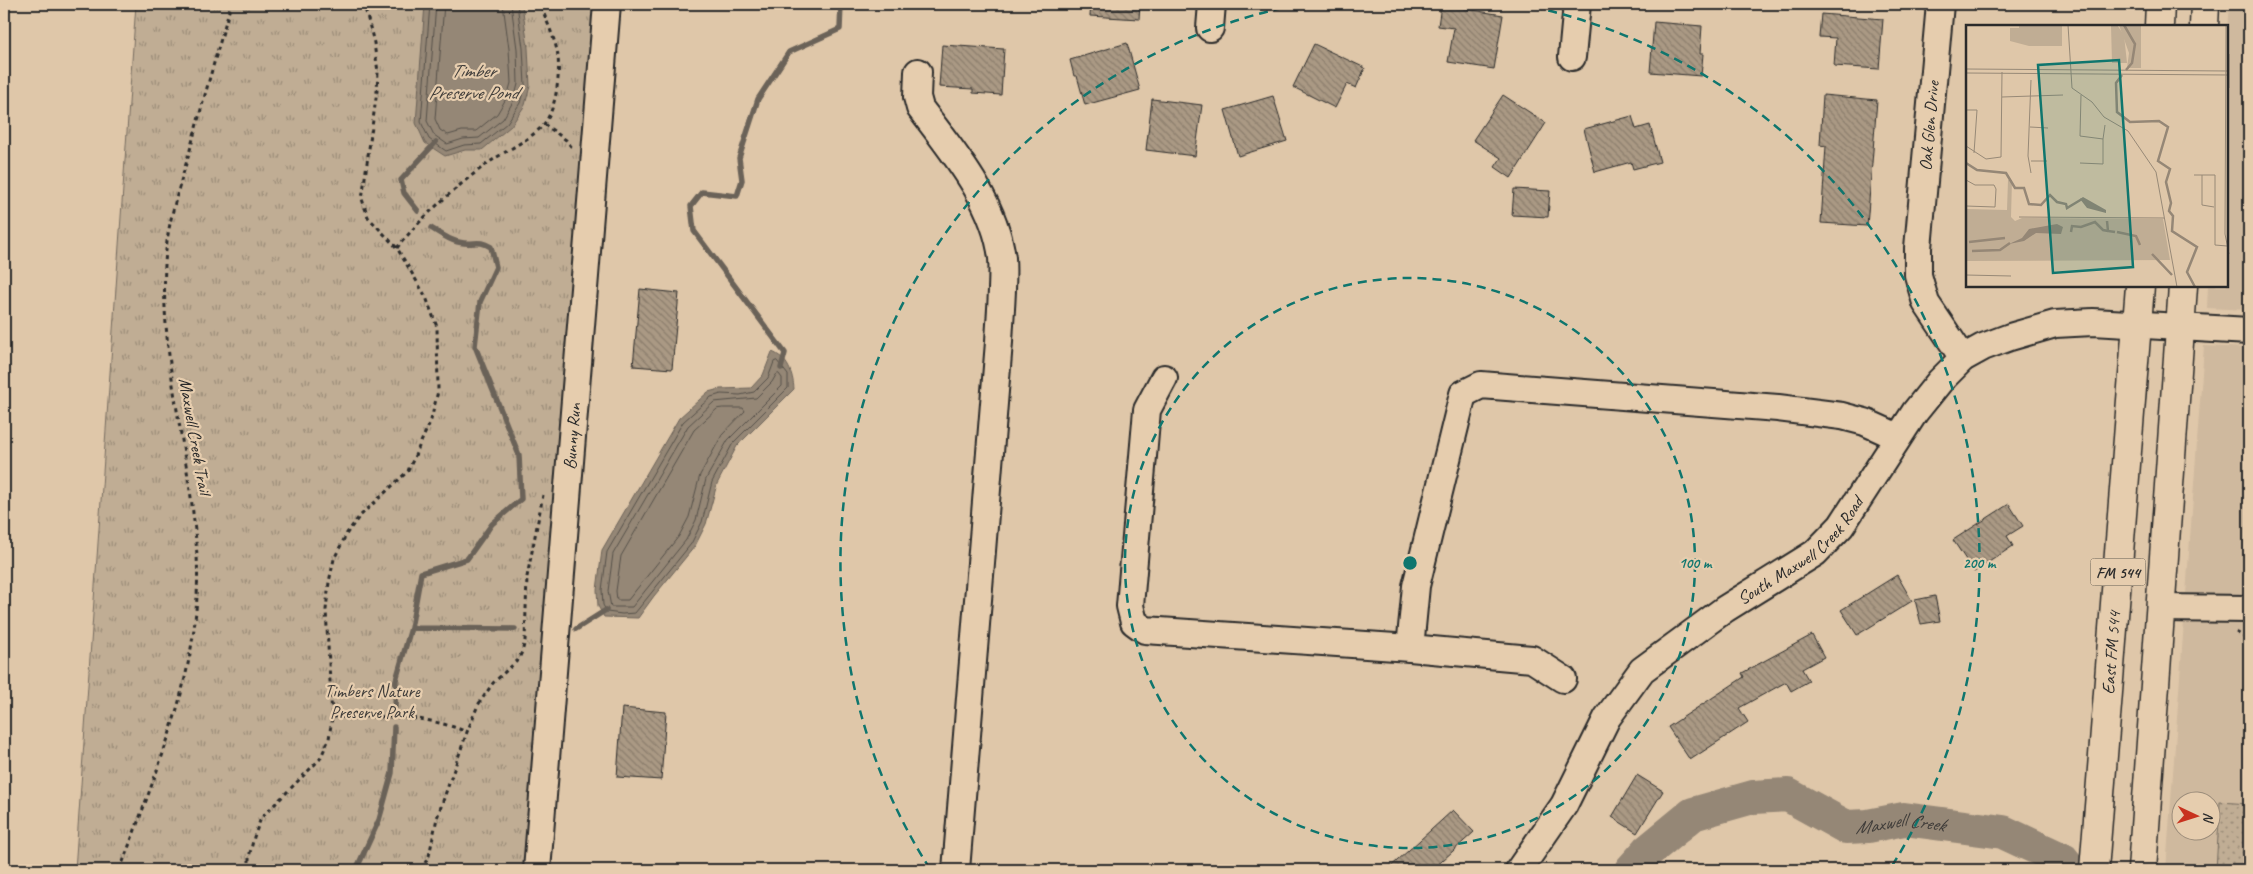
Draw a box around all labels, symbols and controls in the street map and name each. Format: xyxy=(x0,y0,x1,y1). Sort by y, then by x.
inset map xyxy=(1966,25,2228,288)
water label: Timber Preserve Pond xyxy=(428,59,523,105)
street label: Oak Glen Drive xyxy=(1914,79,1944,172)
street label: Maxwell Creek Trail xyxy=(174,376,217,499)
street label: Bunny Run xyxy=(558,401,586,470)
street label: South Maxwell Creek Road xyxy=(1733,490,1870,610)
centre of rings xyxy=(1401,554,1419,572)
text: 100 m xyxy=(1679,554,1713,573)
text: 200 m xyxy=(1963,554,1997,573)
road number: FM 544 xyxy=(2090,558,2146,586)
street label: East FM 544 xyxy=(2097,608,2126,695)
park label: Timbers Nature Preserve Park xyxy=(324,680,421,723)
north arrow xyxy=(2170,792,2220,842)
water label: Maxwell Creek xyxy=(1855,807,1950,840)
text: N xyxy=(2200,812,2217,824)

